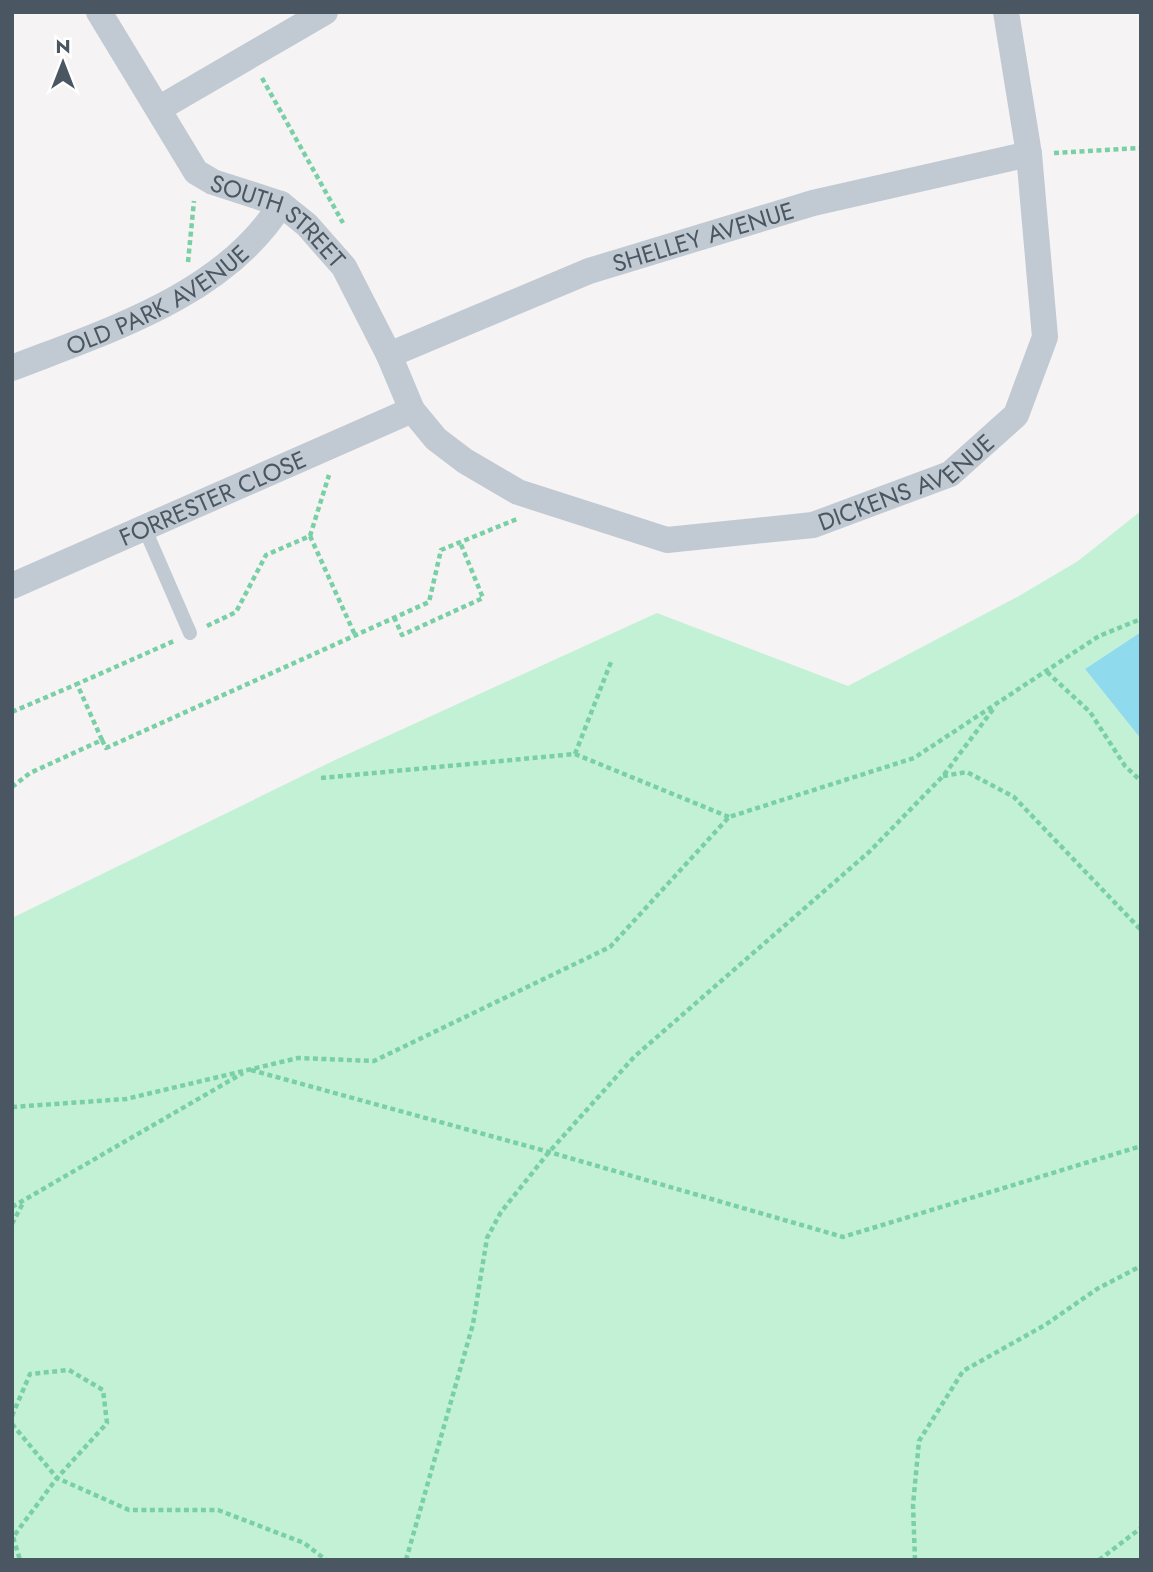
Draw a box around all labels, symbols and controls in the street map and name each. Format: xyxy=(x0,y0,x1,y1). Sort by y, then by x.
north arrow xyxy=(28,28,98,98)
text: N xyxy=(55,33,71,60)
street label: SOUTH STREET xyxy=(206,165,354,275)
street label: SHELLEY AVENUE xyxy=(608,192,798,281)
street label: OLD PARK AVENUE xyxy=(61,236,256,363)
street label: DICKENS AVENUE xyxy=(813,425,1002,539)
street label: FORRESTER CLOSE xyxy=(113,441,312,554)

